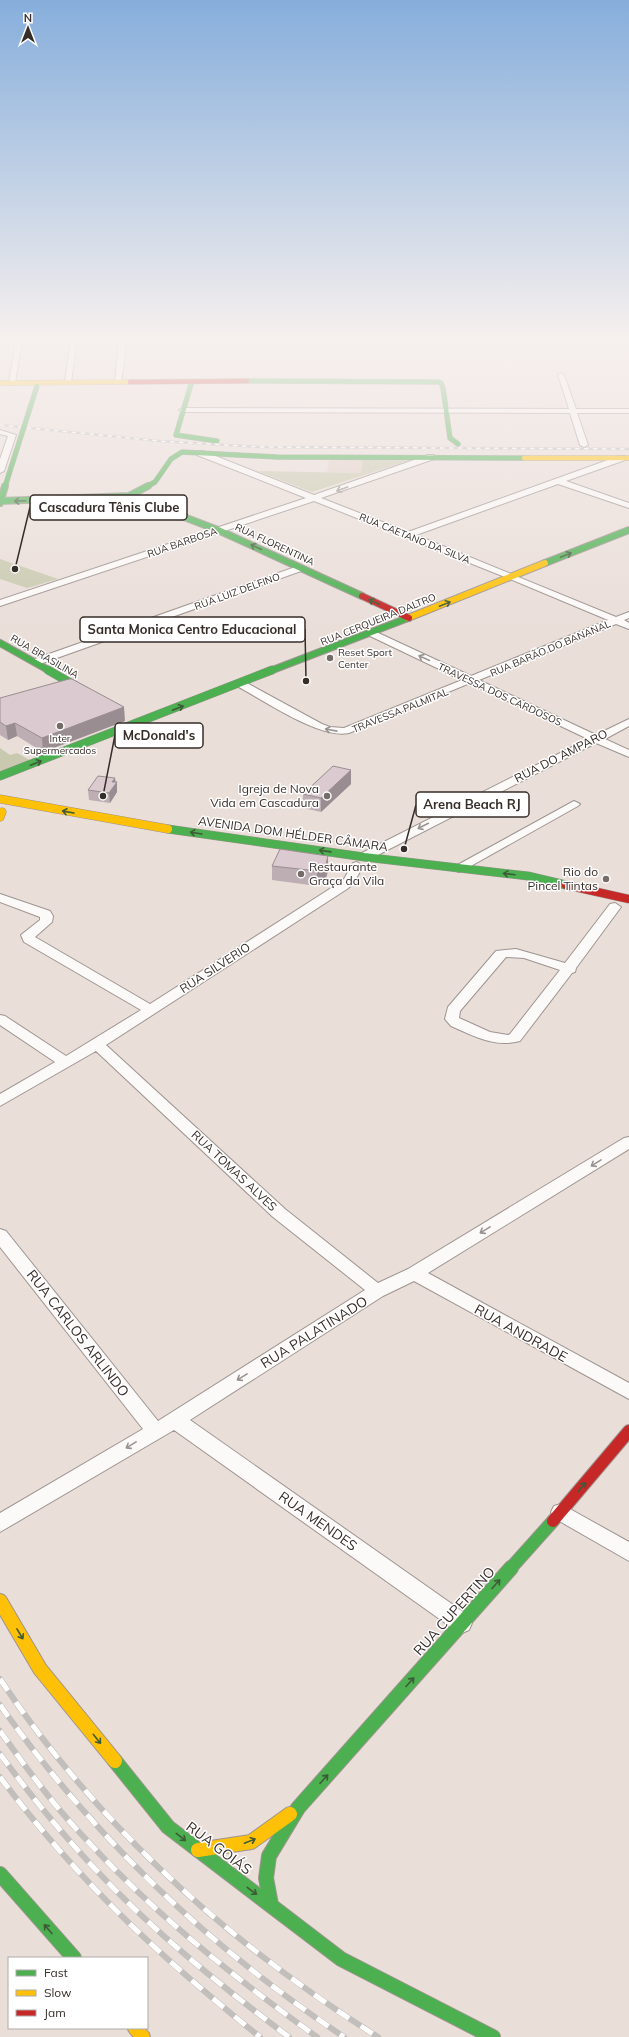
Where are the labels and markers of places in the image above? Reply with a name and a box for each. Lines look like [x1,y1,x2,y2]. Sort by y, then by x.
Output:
callout: Cascadura Tênis Clube [30,495,187,520]
callout: Santa Monica Centro Educacional [80,617,305,642]
place label: Reset Sport Center [338,646,393,671]
marker: Reset Sport Center [325,653,335,663]
marker: Inter Supermercados [55,721,65,731]
callout: McDonald's [115,723,203,748]
place label: Inter Supermercados [24,732,96,757]
place label: Igreja de Nova Vida em Cascadura [210,781,319,810]
marker: Igreja de Nova Vida em Cascadura [322,791,332,801]
callout: Arena Beach RJ [416,792,529,817]
place label: Restaurante Graça da Vila [309,859,384,888]
place label: Rio do Pincel Tintas [527,864,598,893]
marker: Restaurante Graça da Vila [296,869,306,879]
marker: Rio do Pincel Tintas [601,874,611,884]

